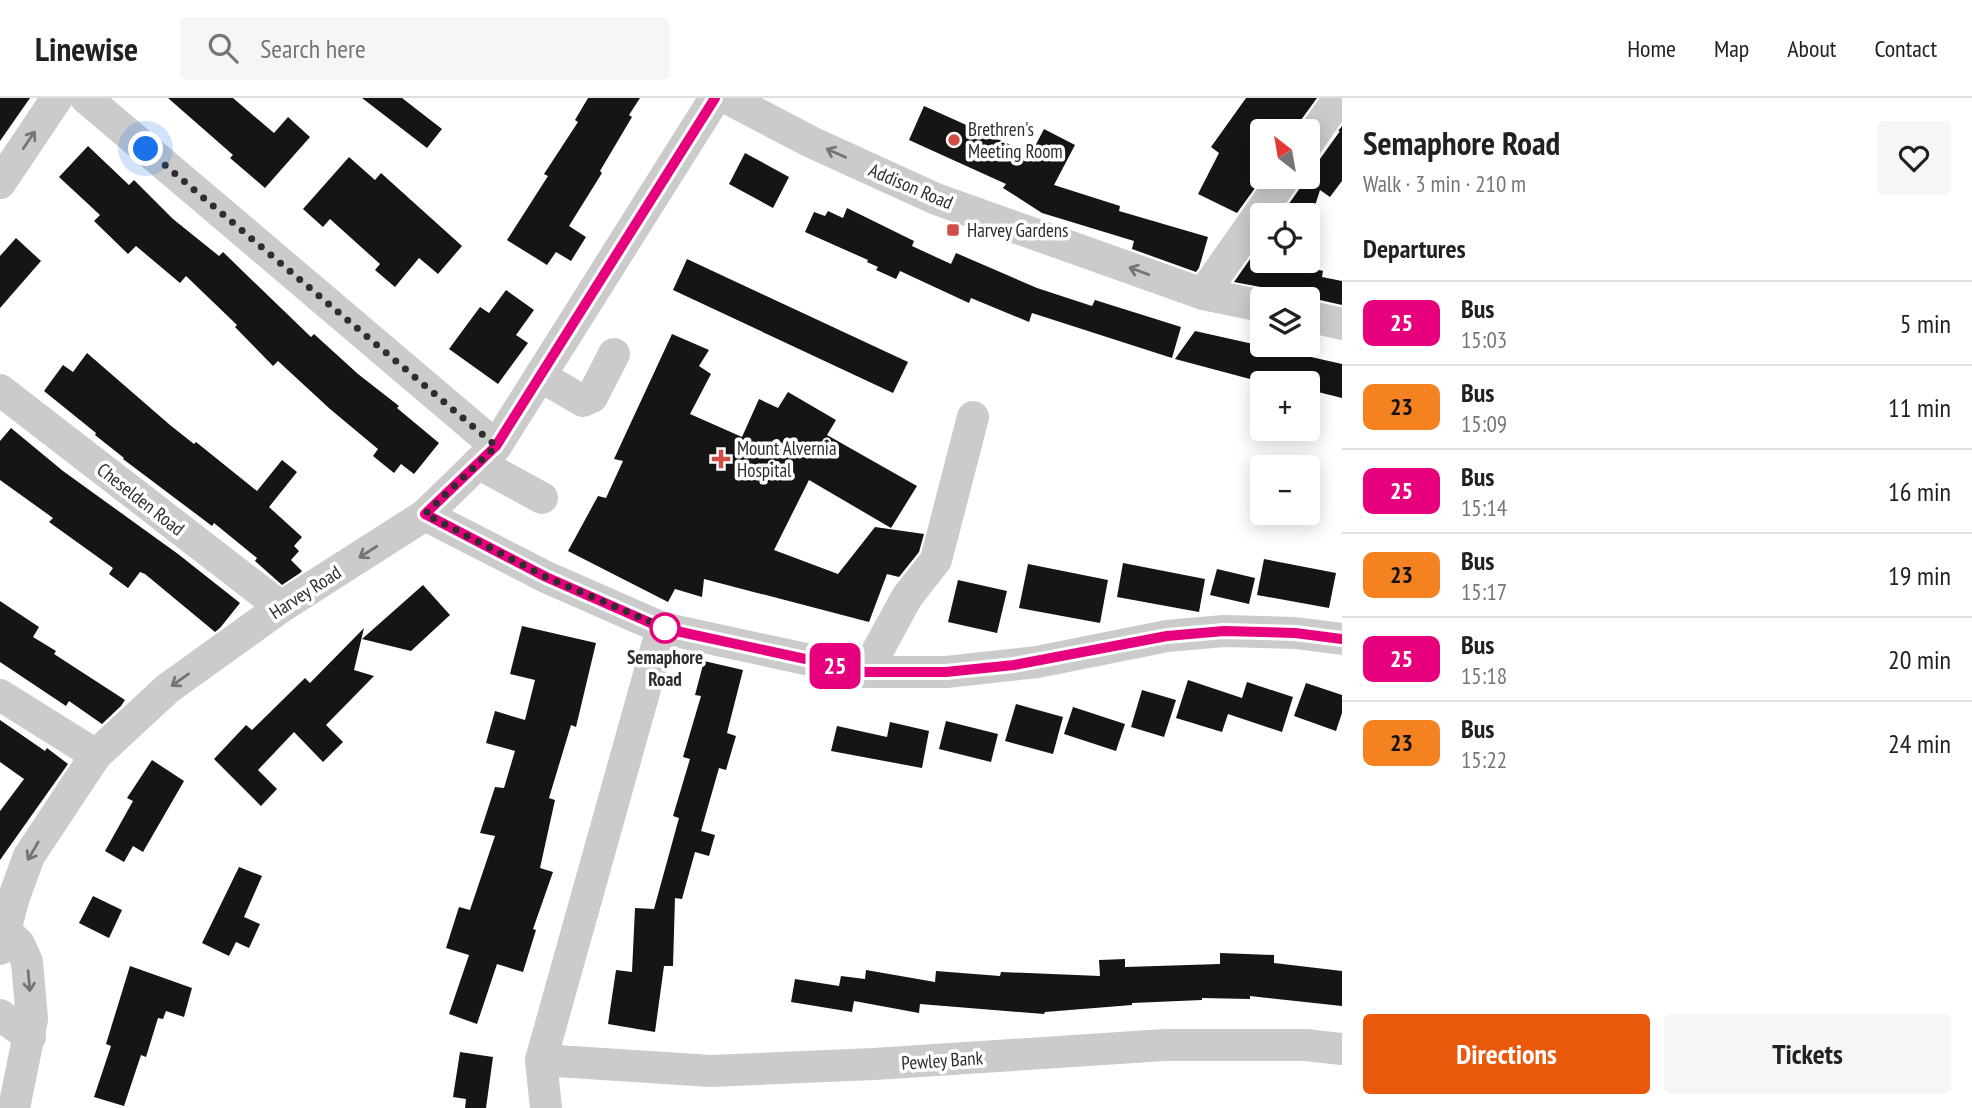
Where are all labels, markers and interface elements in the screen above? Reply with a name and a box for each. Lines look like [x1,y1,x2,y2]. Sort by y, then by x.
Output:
search box [180,17,670,80]
text: Linewise [35,27,138,70]
icon: search [204,29,242,67]
text: Search here [260,32,366,65]
text: Home [1627,33,1676,64]
text: Map [1714,33,1749,64]
text: About [1787,33,1836,64]
text: Contact [1874,33,1937,64]
place label: Brethren's Meeting Room [968,117,1063,163]
north arrow [1250,119,1320,189]
map controls [1250,119,1320,525]
text: Semaphore Road [1363,121,1560,164]
button: heart [1877,121,1951,195]
one-way arrow [22,131,36,151]
your location [128,131,163,166]
marker: Brethren's Meeting Room [946,132,962,148]
one-way arrow [826,146,847,159]
street label: Addison Road [865,158,957,214]
text: Walk · 3 min · 210 m [1363,169,1526,198]
button: locate [1250,203,1320,273]
place label: Harvey Gardens [967,218,1069,242]
marker: Harvey Gardens [945,222,961,238]
text: Departures [1363,232,1466,265]
one-way arrow [1129,264,1151,276]
button: layers [1250,287,1320,357]
text: Bus [1461,292,1494,325]
text: 25 [1390,307,1413,338]
text: 5 min [1900,307,1951,340]
text: 15:03 [1461,325,1507,354]
button: + [1250,371,1320,441]
text: Bus [1461,376,1494,409]
text: 23 [1390,391,1413,422]
text: 11 min [1888,391,1951,424]
text: 15:09 [1461,409,1507,438]
place label: Mount Alvernia Hospital [737,436,837,482]
marker: Mount Alvernia Hospital [711,449,731,469]
button: − [1250,455,1320,525]
street label: Cheselden Road [92,457,190,541]
text: Bus [1461,460,1494,493]
text: 25 [1390,475,1413,506]
text: 16 min [1888,475,1951,508]
text: 15:14 [1461,493,1507,522]
text: Bus [1461,544,1494,577]
one-way arrow [358,545,378,559]
text: 23 [1390,559,1413,590]
text: 19 min [1888,559,1951,592]
street label: Harvey Road [265,560,345,624]
text: 15:17 [1461,577,1507,606]
marker: Semaphore Road [650,613,680,643]
text: Bus [1461,628,1494,661]
line badge: 25 [804,643,866,689]
text: 25 [1390,643,1413,674]
text: 20 min [1888,643,1951,676]
place label: Semaphore Road [627,645,703,691]
text: 25 [824,650,846,681]
text: 15:18 [1461,661,1507,690]
one-way arrow [171,673,190,687]
text: Bus [1461,712,1494,745]
text: 23 [1390,727,1413,758]
text: 24 min [1888,727,1951,760]
text: 15:22 [1461,745,1507,774]
one-way arrow [26,840,39,861]
one-way arrow [23,969,36,991]
button: Directions [1363,1014,1650,1094]
button: Tickets [1664,1014,1951,1094]
street label: Pewley Bank [900,1045,984,1075]

